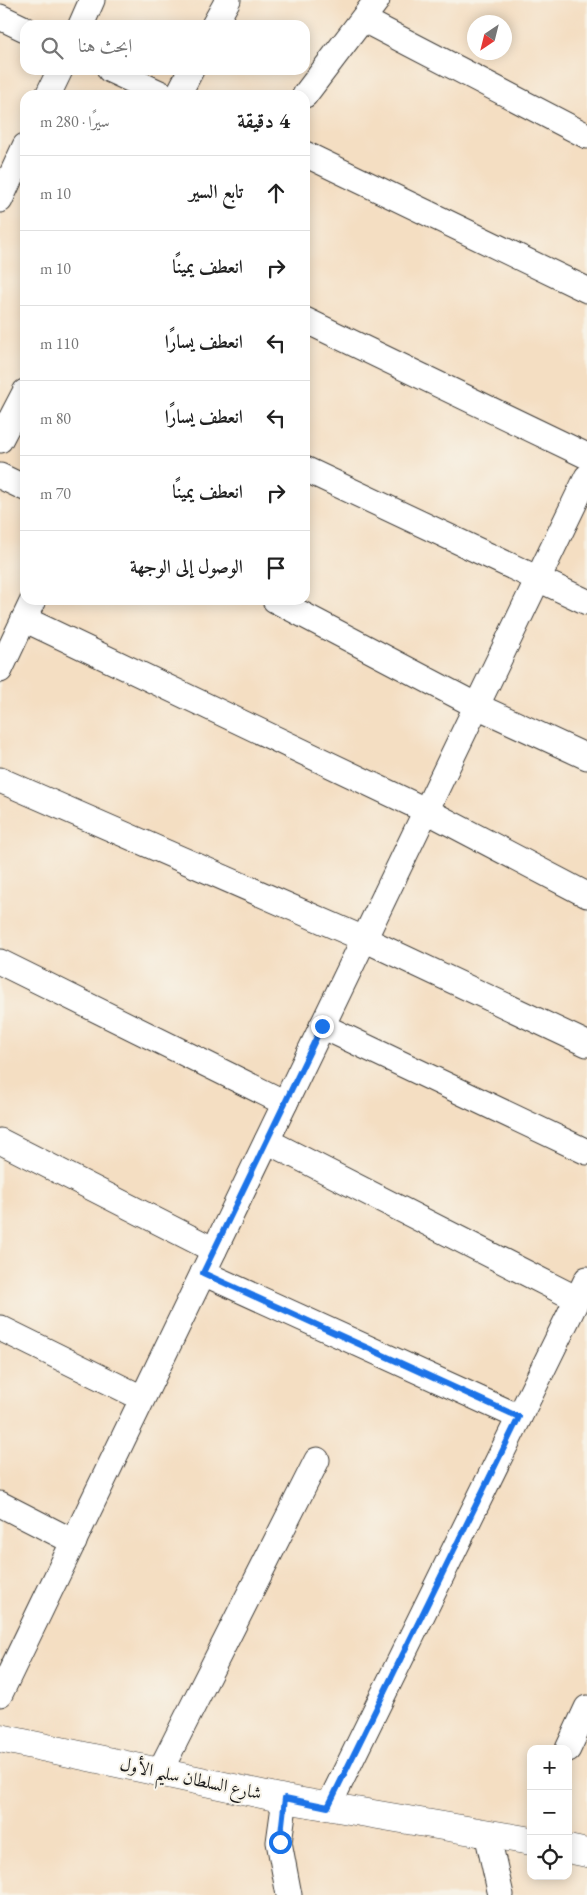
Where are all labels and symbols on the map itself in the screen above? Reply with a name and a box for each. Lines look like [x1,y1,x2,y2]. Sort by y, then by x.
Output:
north arrow [467,15,512,60]
route end [311,1015,334,1038]
street label: شارع السلطان سليم الأول [116,1751,264,1811]
route start [269,1831,292,1854]

